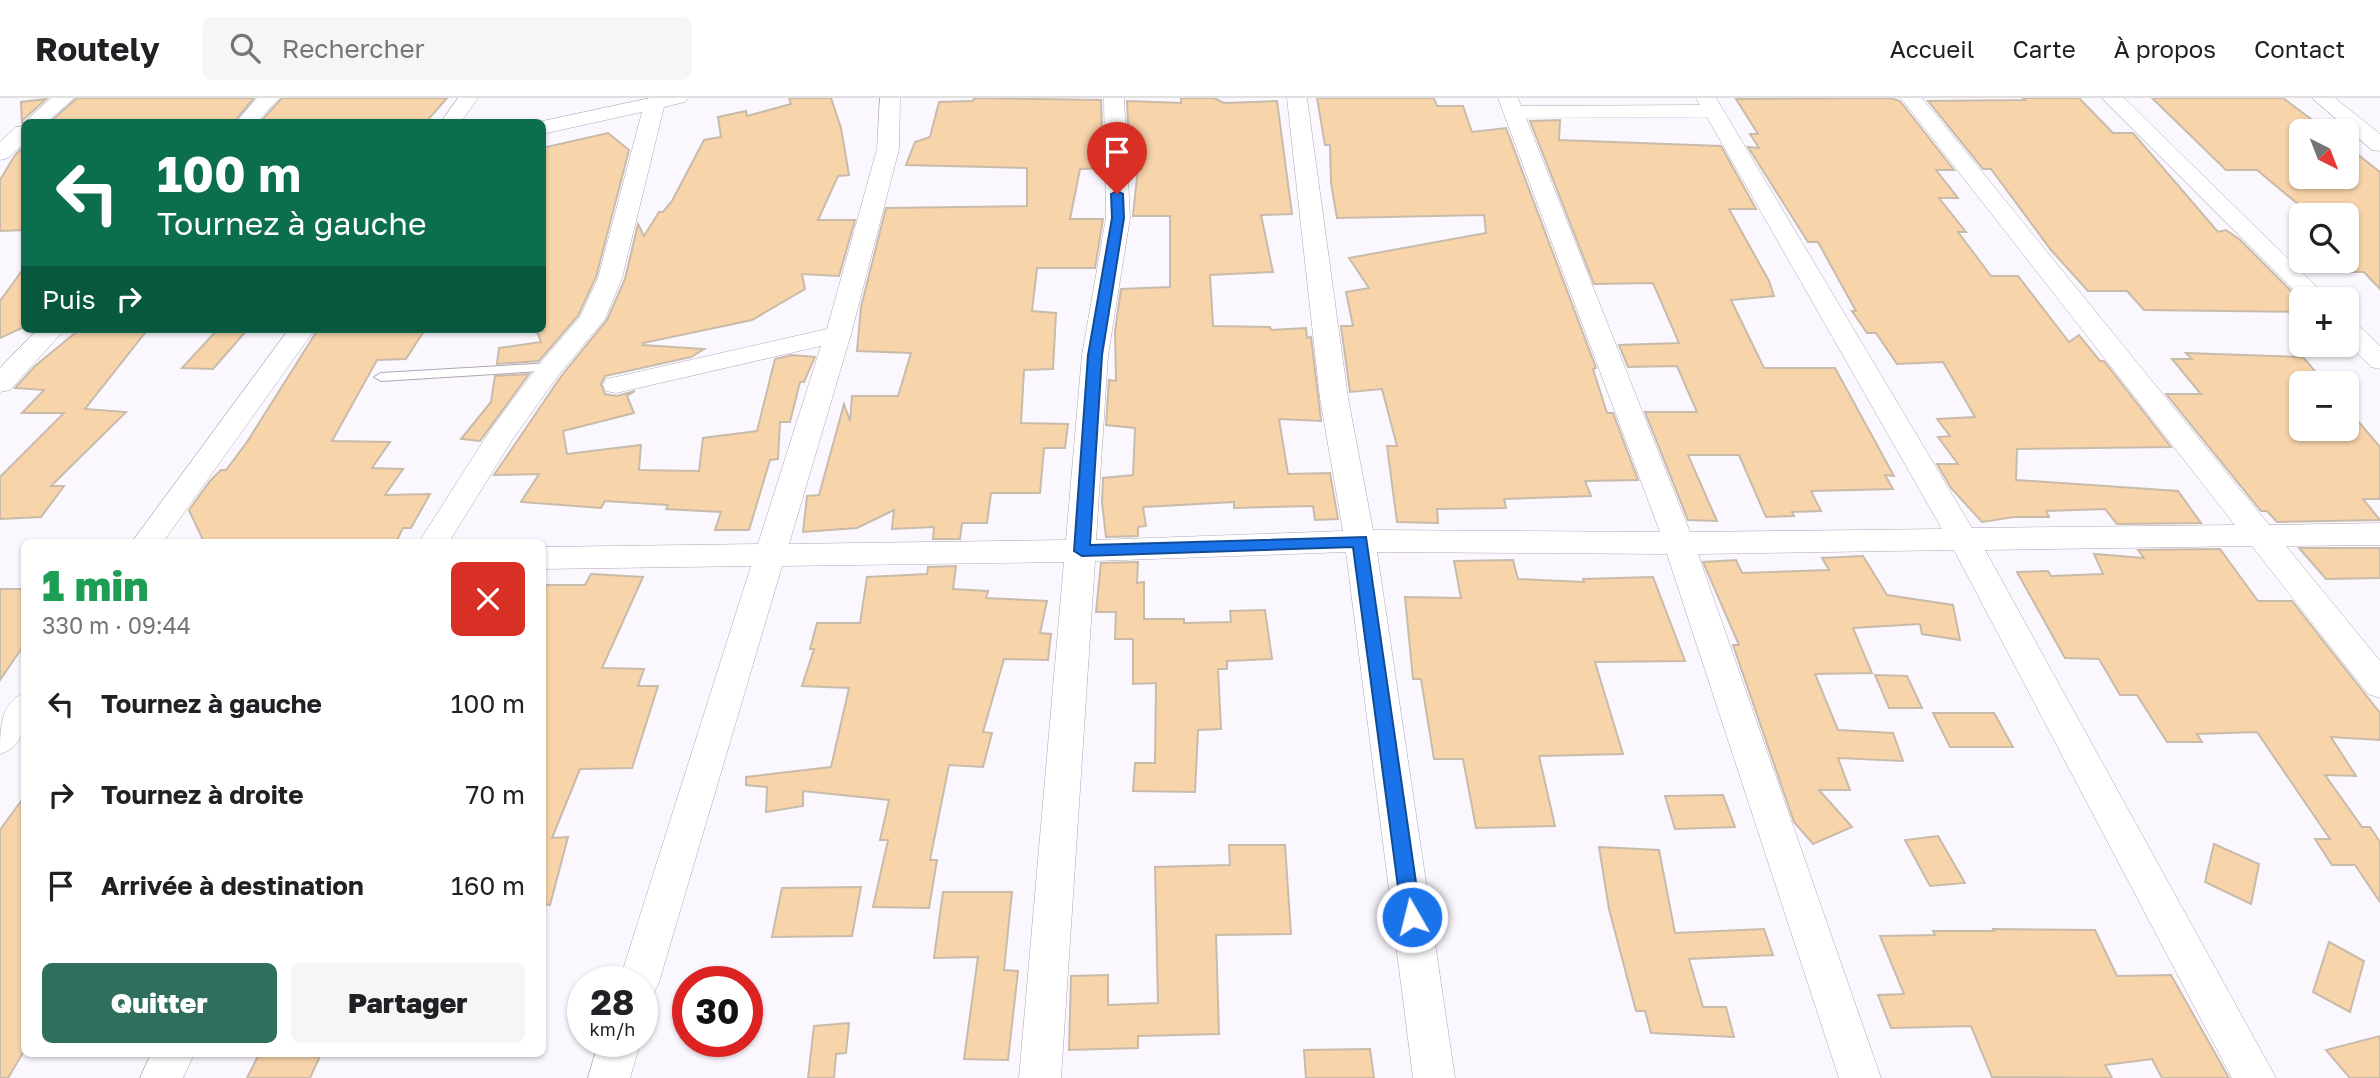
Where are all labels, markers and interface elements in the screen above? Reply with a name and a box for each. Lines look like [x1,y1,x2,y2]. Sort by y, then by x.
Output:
search box [202,17,692,80]
text: Routely [35,29,160,68]
icon: search [226,29,264,67]
text: Rechercher [282,33,425,64]
text: Accueil [1890,34,1974,63]
text: Carte [2012,34,2076,63]
text: À propos [2114,34,2216,63]
text: Contact [2254,34,2345,63]
north arrow [2289,119,2359,189]
map controls [2289,119,2359,441]
pin [1087,122,1147,194]
icon: arrive [1098,133,1136,171]
text: 100 m [157,144,301,203]
icon: left [42,147,133,238]
button: search [2289,203,2359,273]
text: Tournez à gauche [157,204,426,242]
icon: right [110,280,148,318]
text: Puis [42,284,96,315]
button: + [2289,287,2359,357]
button: − [2289,371,2359,441]
text: 1 min [42,560,149,610]
button: close [451,562,525,636]
text: 330 m · 09:44 [42,611,191,639]
icon: left [42,685,80,723]
text: Tournez à gauche [101,688,322,719]
text: 100 m [451,688,525,719]
icon: right [42,776,80,814]
text: Tournez à droite [101,779,304,810]
text: 70 m [466,779,525,810]
icon: arrive [42,867,80,905]
text: Arrivée à destination [101,870,364,901]
text: 160 m [451,870,525,901]
position arrow [1375,880,1449,954]
button: Quitter [42,963,277,1043]
button: Partager [291,963,525,1043]
speed limit sign: 30 [672,966,763,1057]
text: 28 [591,981,634,1023]
text: km/h [590,1018,635,1040]

